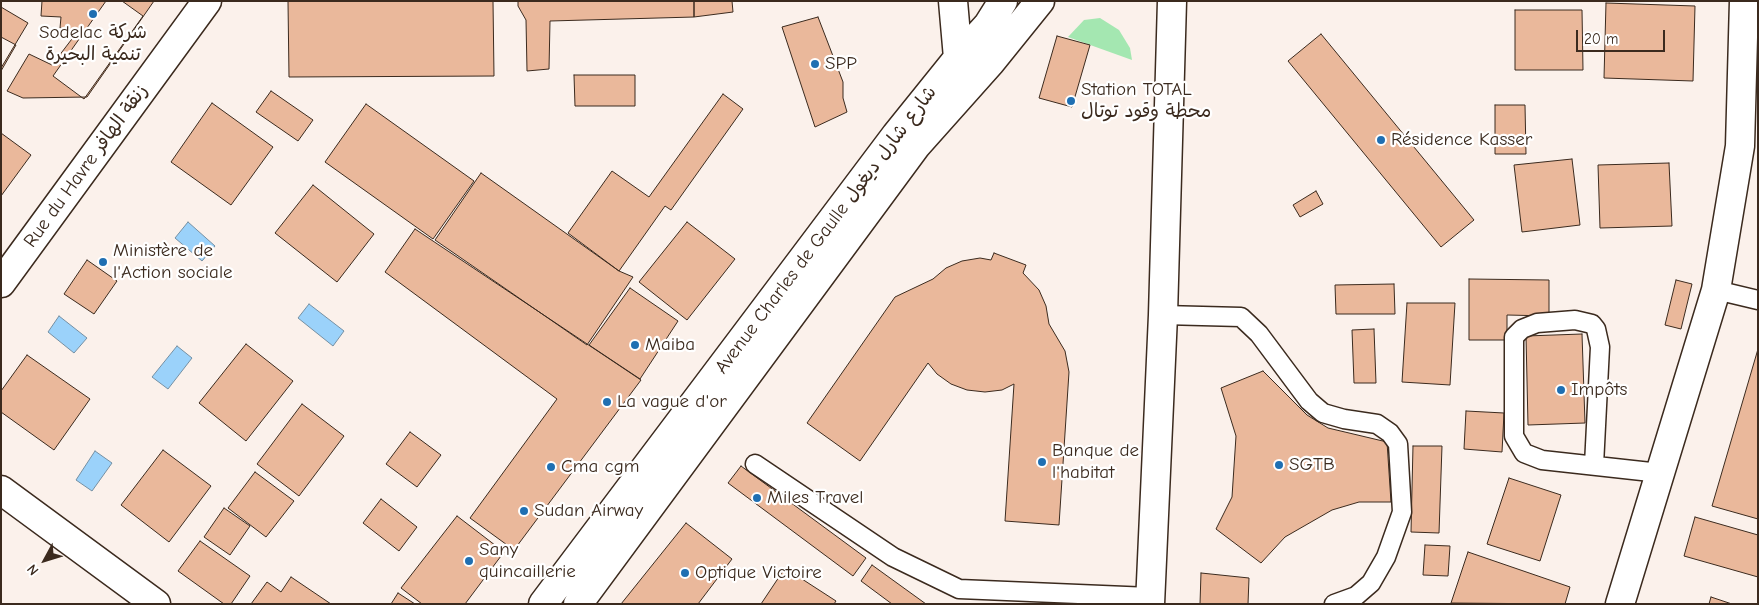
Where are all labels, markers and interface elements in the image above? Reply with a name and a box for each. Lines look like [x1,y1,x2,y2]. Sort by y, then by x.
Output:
marker: Sodelac شركة تنمية البحيرة [87,8,99,20]
scale bar [1579,20,1668,52]
place label: Sodelac شركة تنمية البحيرة [39,22,147,66]
text: 20 m [1584,30,1618,48]
place label: SPP [825,53,857,75]
marker: SPP [809,58,821,70]
place label: Station TOTAL محطة وقود توتال [1081,79,1211,123]
street label: Rue du Havre زنقة الهافر [19,80,153,252]
street label: Avenue Charles de Gaulle شارع شارل ديغول [710,82,942,378]
marker: Station TOTAL محطة وقود توتال [1065,95,1077,107]
place label: Résidence Kasser [1391,129,1532,151]
marker: Résidence Kasser [1375,134,1387,146]
place label: Ministère de l'Action sociale [113,240,233,284]
marker: Ministère de l'Action sociale [97,256,109,268]
place label: Maiba [645,334,695,356]
marker: Maiba [629,339,641,351]
place label: Impôts [1571,379,1627,401]
marker: Impôts [1555,384,1567,396]
place label: La vague d'or [617,391,727,413]
marker: La vague d'or [601,396,613,408]
place label: Banque de l'habitat [1052,440,1139,484]
place label: SGTB [1289,454,1335,476]
place label: Cma cgm [561,456,639,478]
marker: Banque de l'habitat [1036,456,1048,468]
marker: SGTB [1273,459,1285,471]
marker: Cma cgm [545,461,557,473]
place label: Miles Travel [767,487,863,509]
marker: Miles Travel [751,492,763,504]
place label: Sudan Airway [534,500,643,522]
marker: Sudan Airway [518,505,530,517]
north arrow [20,535,70,585]
place label: Sany quincaillerie [479,539,576,583]
marker: Sany quincaillerie [463,555,475,567]
text: N [23,561,42,579]
place label: Optique Victoire [695,562,822,584]
marker: Optique Victoire [679,567,691,579]

